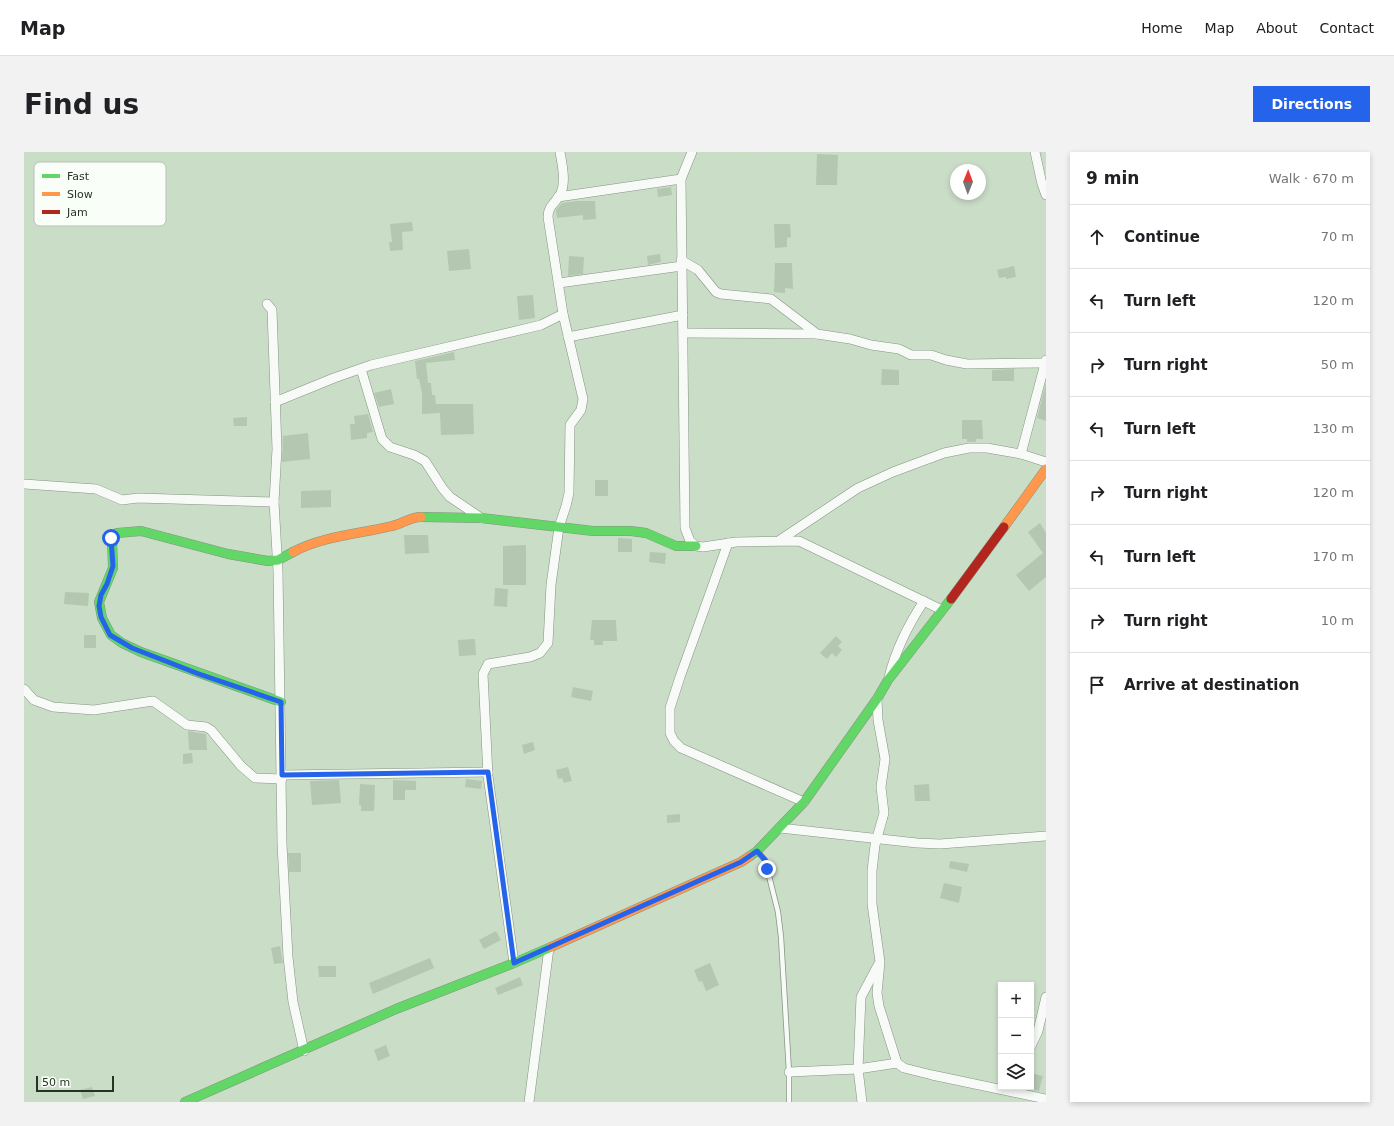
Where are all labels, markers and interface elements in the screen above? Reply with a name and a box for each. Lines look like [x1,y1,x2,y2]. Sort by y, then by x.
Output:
text: Map [20,17,65,39]
text: Home [1141,20,1183,36]
text: Map [1205,20,1234,36]
text: About [1256,20,1298,36]
text: Contact [1320,20,1374,36]
button: Directions [1253,86,1370,122]
text: Find us [24,88,139,121]
legend [34,162,166,226]
north arrow [950,164,986,200]
text: 9 min [1086,168,1139,188]
text: Fast [67,170,90,183]
text: Walk · 670 m [1269,171,1354,186]
text: Slow [67,188,93,201]
text: Jam [66,206,88,219]
icon: ahead [1086,226,1108,248]
text: Continue [1124,228,1200,246]
text: 70 m [1321,229,1354,244]
icon: left [1086,290,1108,312]
text: Turn left [1124,292,1196,310]
text: 120 m [1312,293,1354,308]
icon: right [1086,354,1108,376]
text: Turn right [1124,356,1208,374]
text: 50 m [1321,357,1354,372]
icon: left [1086,418,1108,440]
text: Turn left [1124,420,1196,438]
text: 130 m [1312,421,1354,436]
icon: right [1086,482,1108,504]
text: Turn right [1124,484,1208,502]
text: 120 m [1312,485,1354,500]
route start [102,529,120,547]
icon: left [1086,546,1108,568]
text: Turn left [1124,548,1196,566]
text: 170 m [1312,549,1354,564]
icon: right [1086,610,1108,632]
text: Turn right [1124,612,1208,630]
text: 10 m [1321,613,1354,628]
icon: arrive [1086,674,1108,696]
text: Arrive at destination [1124,676,1299,694]
route end [758,860,776,878]
map controls [998,982,1034,1090]
button: + [998,982,1034,1018]
button: − [998,1018,1034,1054]
button: layers [998,1054,1034,1090]
scale bar [36,1074,114,1093]
text: 50 m [42,1076,70,1089]

